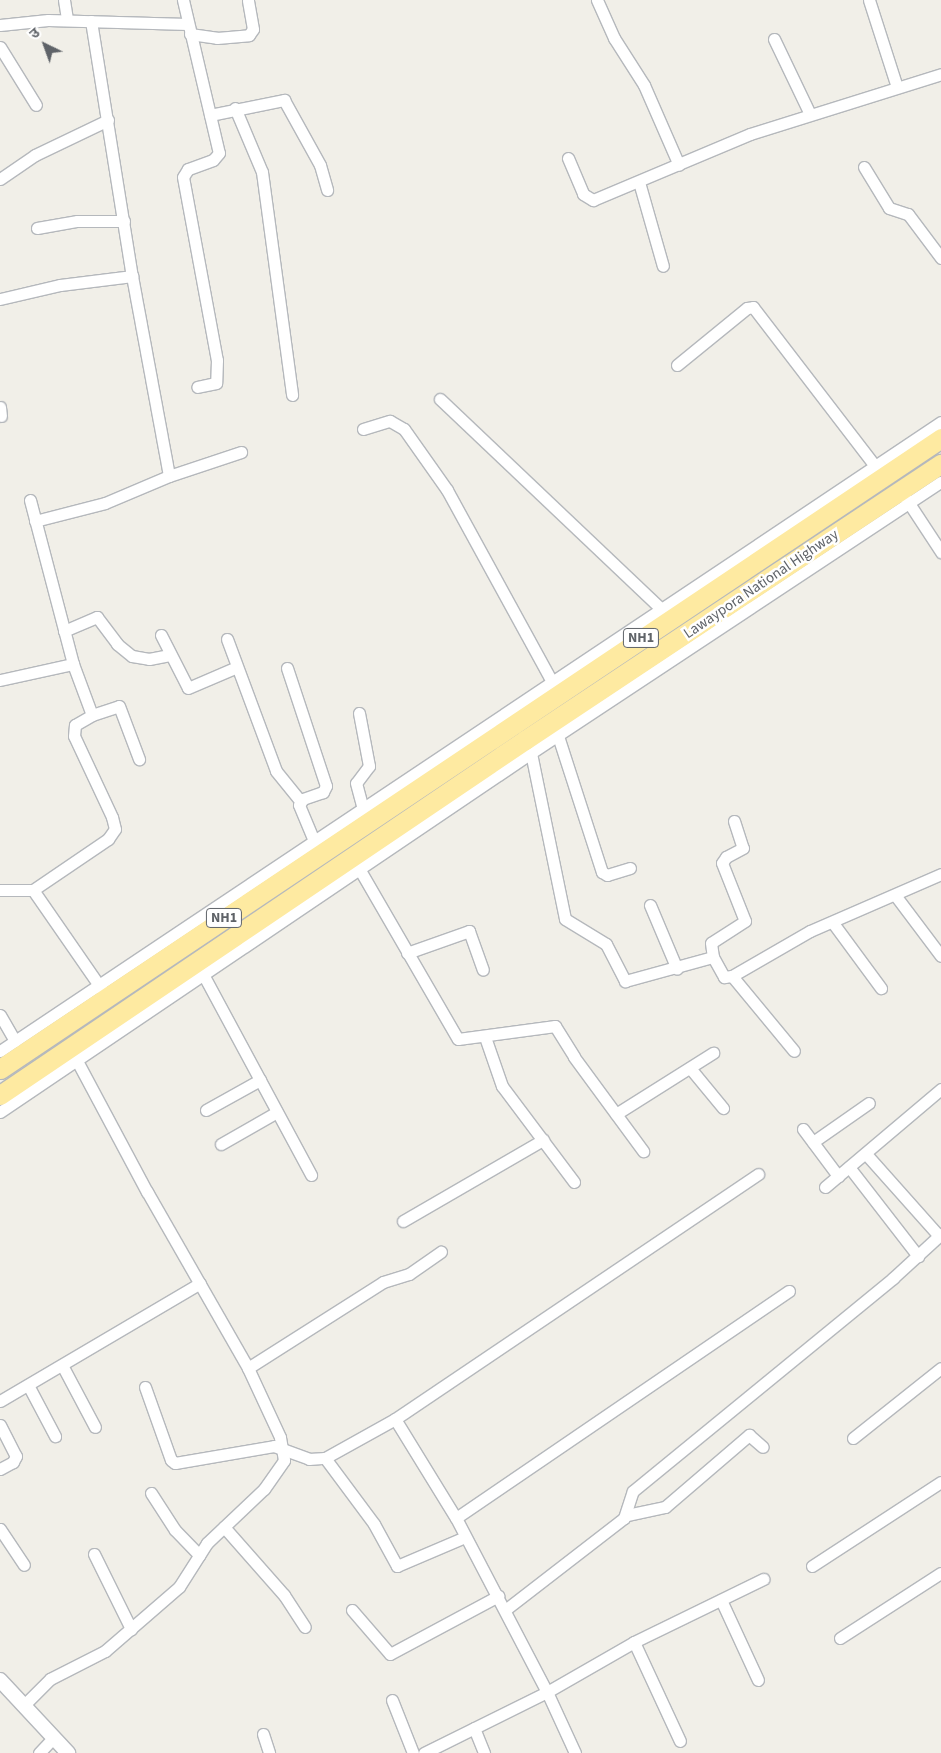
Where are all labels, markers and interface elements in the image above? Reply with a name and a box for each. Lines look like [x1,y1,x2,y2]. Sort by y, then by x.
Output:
north arrow [20,20,70,70]
text: उ [25,24,45,44]
street label: Lawaypora National Highway [680,525,842,643]
road number: NH1 [622,626,660,650]
road number: NH1 [205,906,243,930]

